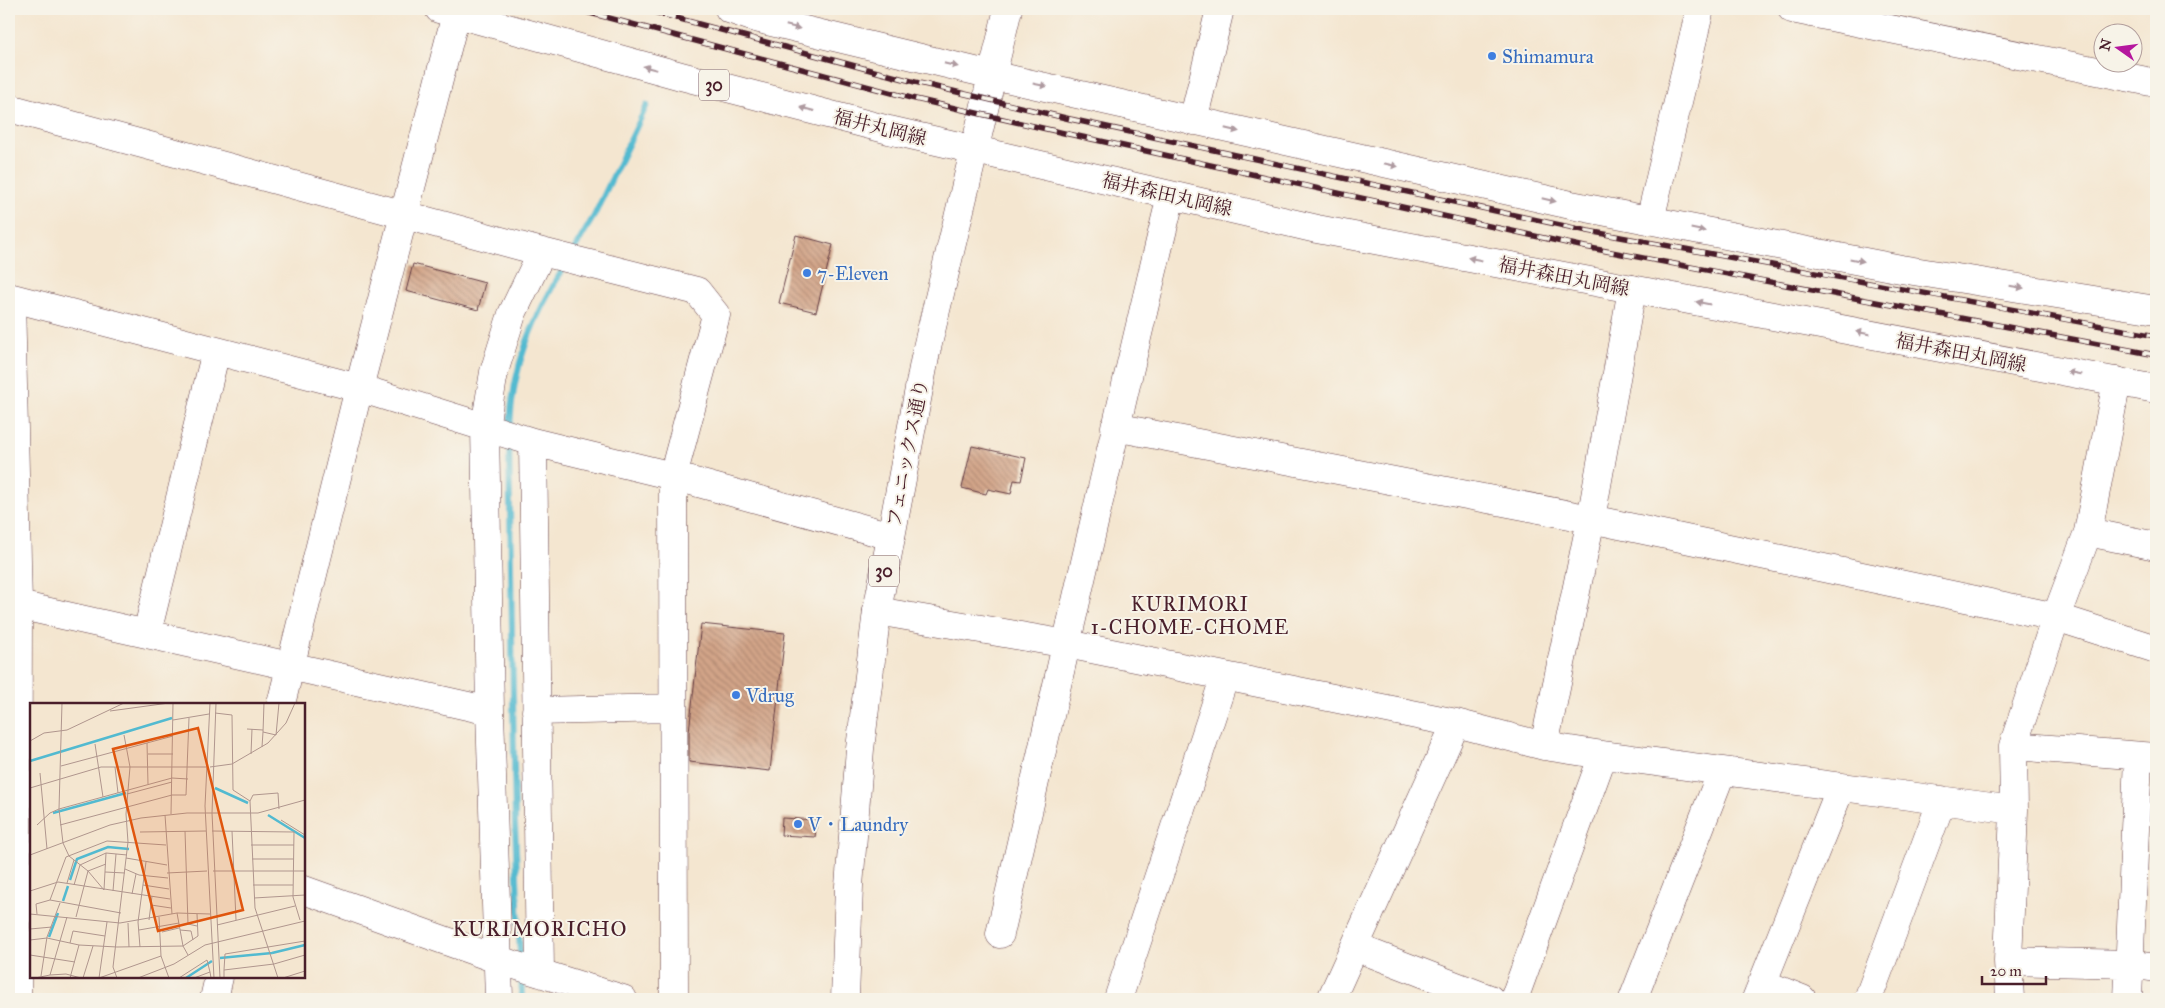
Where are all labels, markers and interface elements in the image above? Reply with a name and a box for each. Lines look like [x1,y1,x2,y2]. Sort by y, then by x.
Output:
north arrow [2092,22,2142,72]
one-way arrow [785,23,800,31]
text: N [2096,37,2116,53]
place label: Shimamura [1502,45,1595,68]
marker: Shimamura [1486,50,1498,62]
one-way arrow [943,61,958,69]
one-way arrow [643,63,658,71]
road number: 30 [699,70,729,100]
one-way arrow [1032,82,1048,90]
one-way arrow [800,105,815,113]
street label: 福井丸岡線 [831,105,929,150]
one-way arrow [1225,126,1241,134]
one-way arrow [1383,161,1398,169]
street label: 福井森田丸岡線 [1099,168,1234,221]
one-way arrow [1542,196,1557,204]
one-way arrow [1690,226,1706,234]
street label: 福井森田丸岡線 [1496,253,1631,300]
one-way arrow [1467,255,1482,263]
one-way arrow [1850,257,1866,265]
place label: 7-Eleven [817,262,889,285]
marker: 7-Eleven [801,267,813,279]
one-way arrow [2010,284,2026,292]
one-way arrow [1696,299,1711,307]
one-way arrow [1854,329,1870,337]
street label: 福井森田丸岡線 [1893,329,2028,376]
one-way arrow [2066,369,2082,377]
street label: フェニックス通り [882,377,933,529]
road number: 30 [869,556,899,586]
district label: KURIMORI 1-CHOME-CHOME [1091,592,1289,639]
place label: Vdrug [745,684,794,708]
marker: Vdrug [730,689,742,701]
inset map [30,703,305,978]
place label: V・Laundry [807,813,909,836]
marker: V・Laundry [792,818,804,830]
district label: KURIMORICHO [453,916,627,942]
scale bar [1982,953,2046,985]
text: 20 m [1990,962,2022,980]

